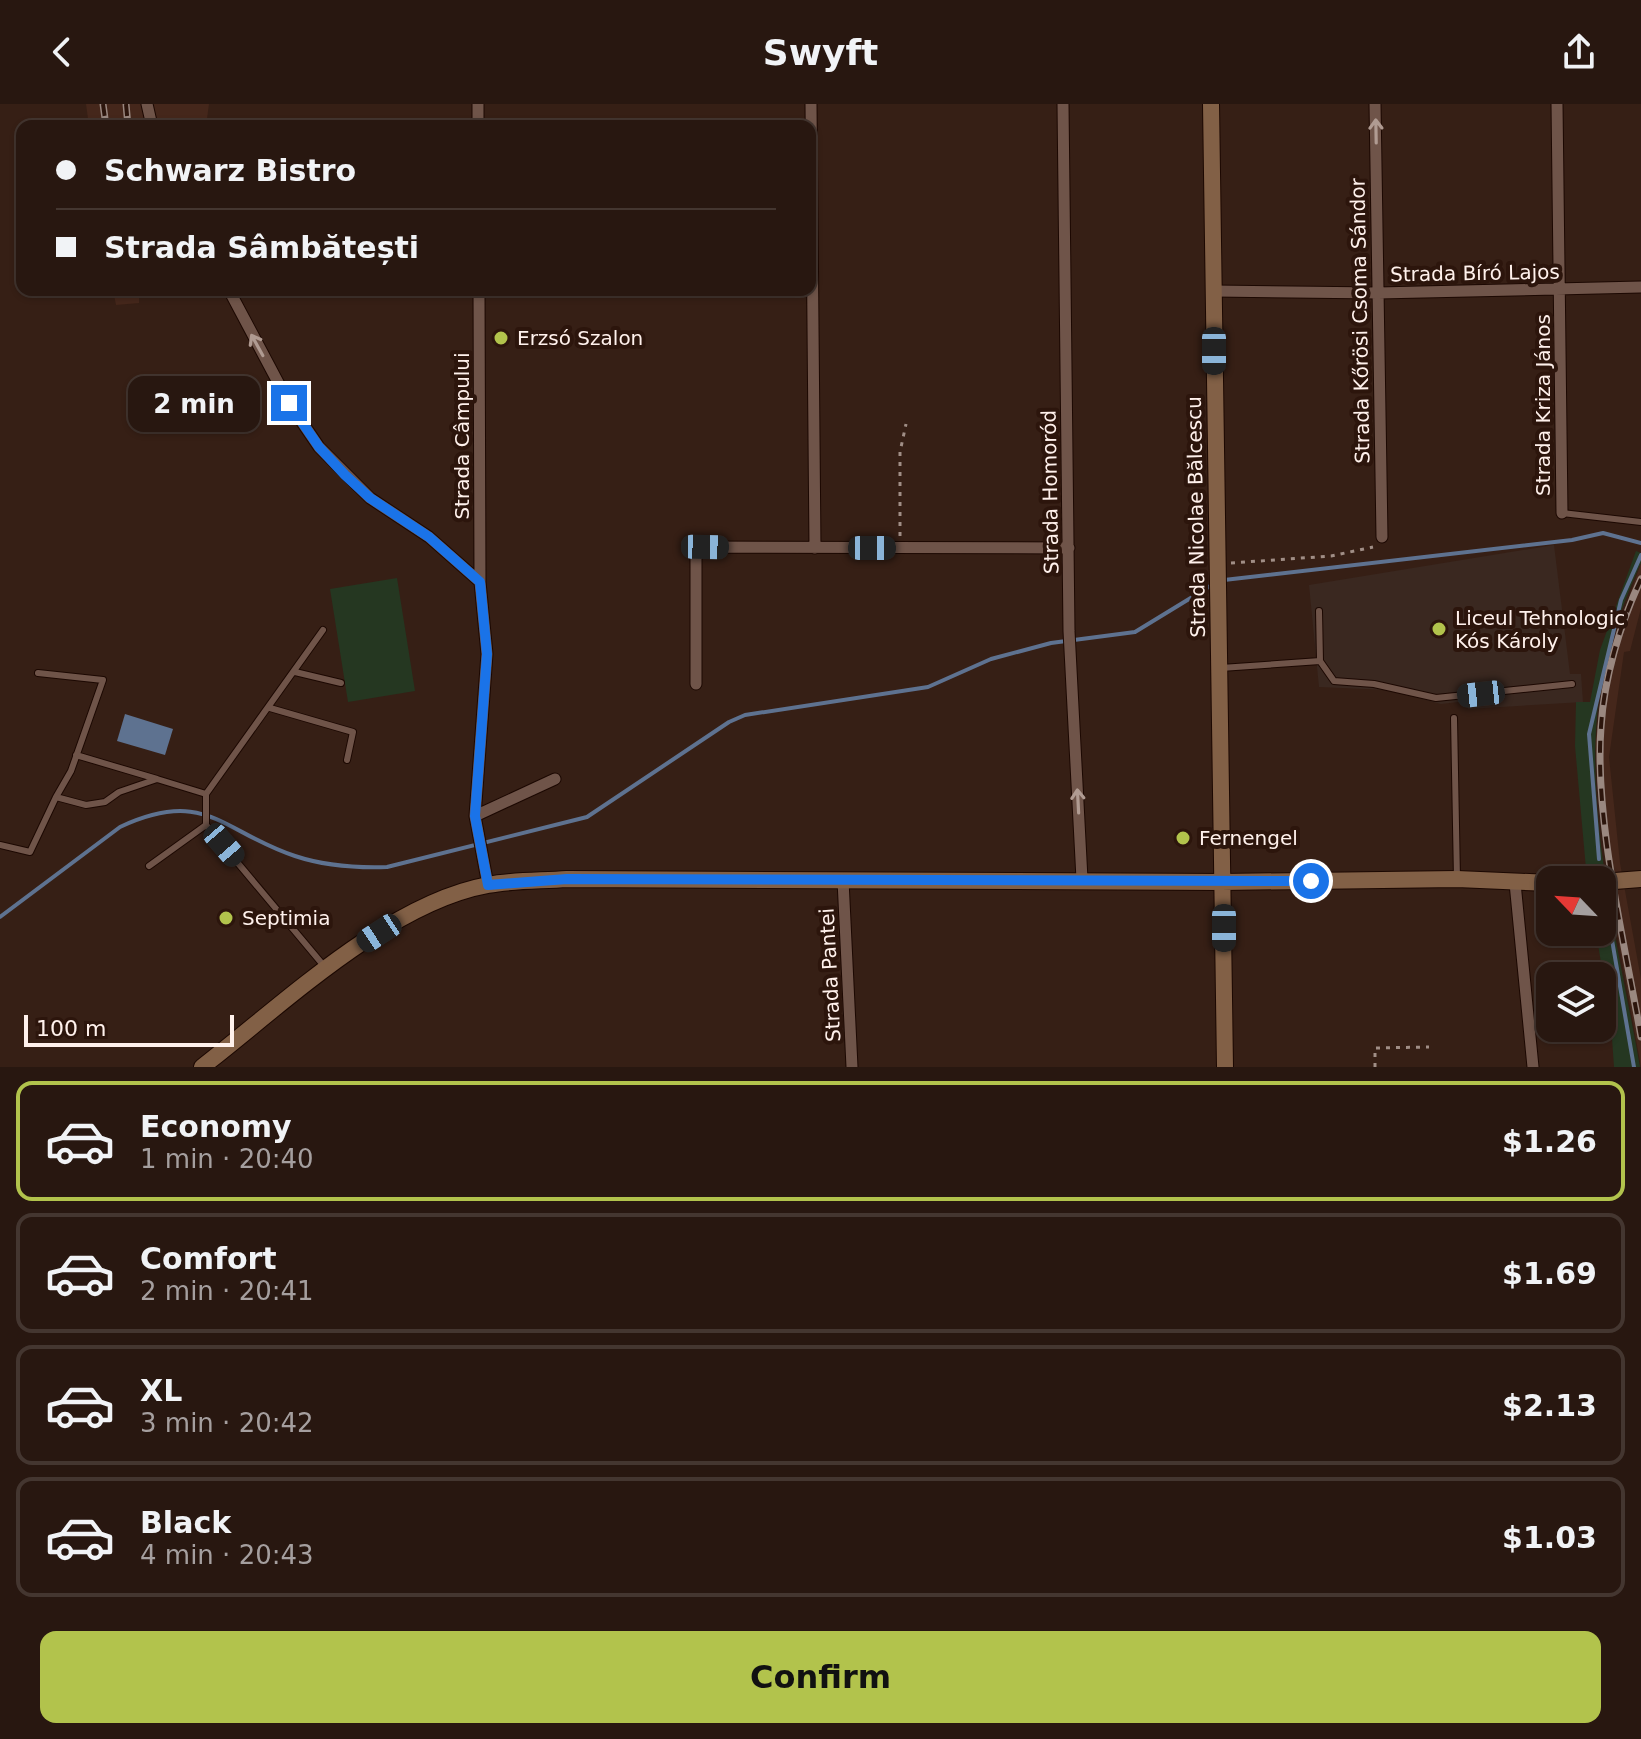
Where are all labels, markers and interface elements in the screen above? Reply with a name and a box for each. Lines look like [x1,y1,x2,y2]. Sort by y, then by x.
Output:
icon: back [40,30,84,74]
icon: share [1557,30,1601,74]
text: Swyft [763,32,878,73]
one-way arrow [1368,118,1383,145]
text: Schwarz Bistro [104,153,356,188]
street label: Strada Kőrösi Csoma Sándor [1345,177,1374,464]
text: Strada Sâmbătești [104,230,419,265]
street label: Strada Bíró Lajos [1390,260,1560,286]
street label: Strada Kriza János [1531,314,1555,496]
place label: Erzsó Szalon [517,326,643,350]
car [1202,327,1226,375]
marker: Erzsó Szalon [492,329,510,347]
one-way arrow [249,334,264,358]
street label: Strada Câmpului [450,352,474,520]
callout: 2 min [129,375,261,431]
route end [271,385,307,421]
text: 2 min [153,389,235,419]
street label: Strada Nicolae Bălcescu [1182,396,1210,638]
street label: Strada Homoród [1037,410,1063,574]
car [681,535,729,559]
car [848,536,896,560]
place label: Liceul Tehnologic Kós Károly [1455,606,1625,653]
marker: Liceul Tehnologic Kós Károly [1430,620,1448,638]
car [1456,680,1506,708]
one-way arrow [1070,788,1085,815]
car [199,819,249,871]
place label: Fernengel [1199,826,1298,850]
marker: Fernengel [1174,829,1192,847]
route start [1293,863,1329,899]
north arrow [1536,866,1616,946]
map controls [1536,866,1616,1042]
car [1212,904,1236,952]
place label: Septimia [242,906,330,930]
street label: Strada Pantei [815,907,845,1043]
marker: Septimia [217,909,235,927]
car [352,910,406,956]
button: layers [1536,962,1616,1042]
scale bar [24,1011,234,1047]
text: 100 m [36,1016,106,1041]
icon: car [44,1105,116,1177]
text: Economy [140,1109,292,1144]
text: $1.26 [1502,1124,1597,1159]
text: 1 min · 20:40 [140,1144,314,1174]
icon: car [44,1237,116,1309]
text: Comfort [140,1241,277,1276]
text: $1.69 [1502,1256,1597,1291]
text: 2 min · 20:41 [140,1276,314,1306]
icon: car [44,1369,116,1441]
text: XL [140,1373,182,1408]
text: $2.13 [1502,1388,1597,1423]
text: 3 min · 20:42 [140,1408,314,1438]
icon: car [44,1501,116,1573]
text: Black [140,1505,231,1540]
text: $1.03 [1502,1520,1597,1555]
text: 4 min · 20:43 [140,1540,314,1570]
button: Confirm [40,1631,1601,1723]

